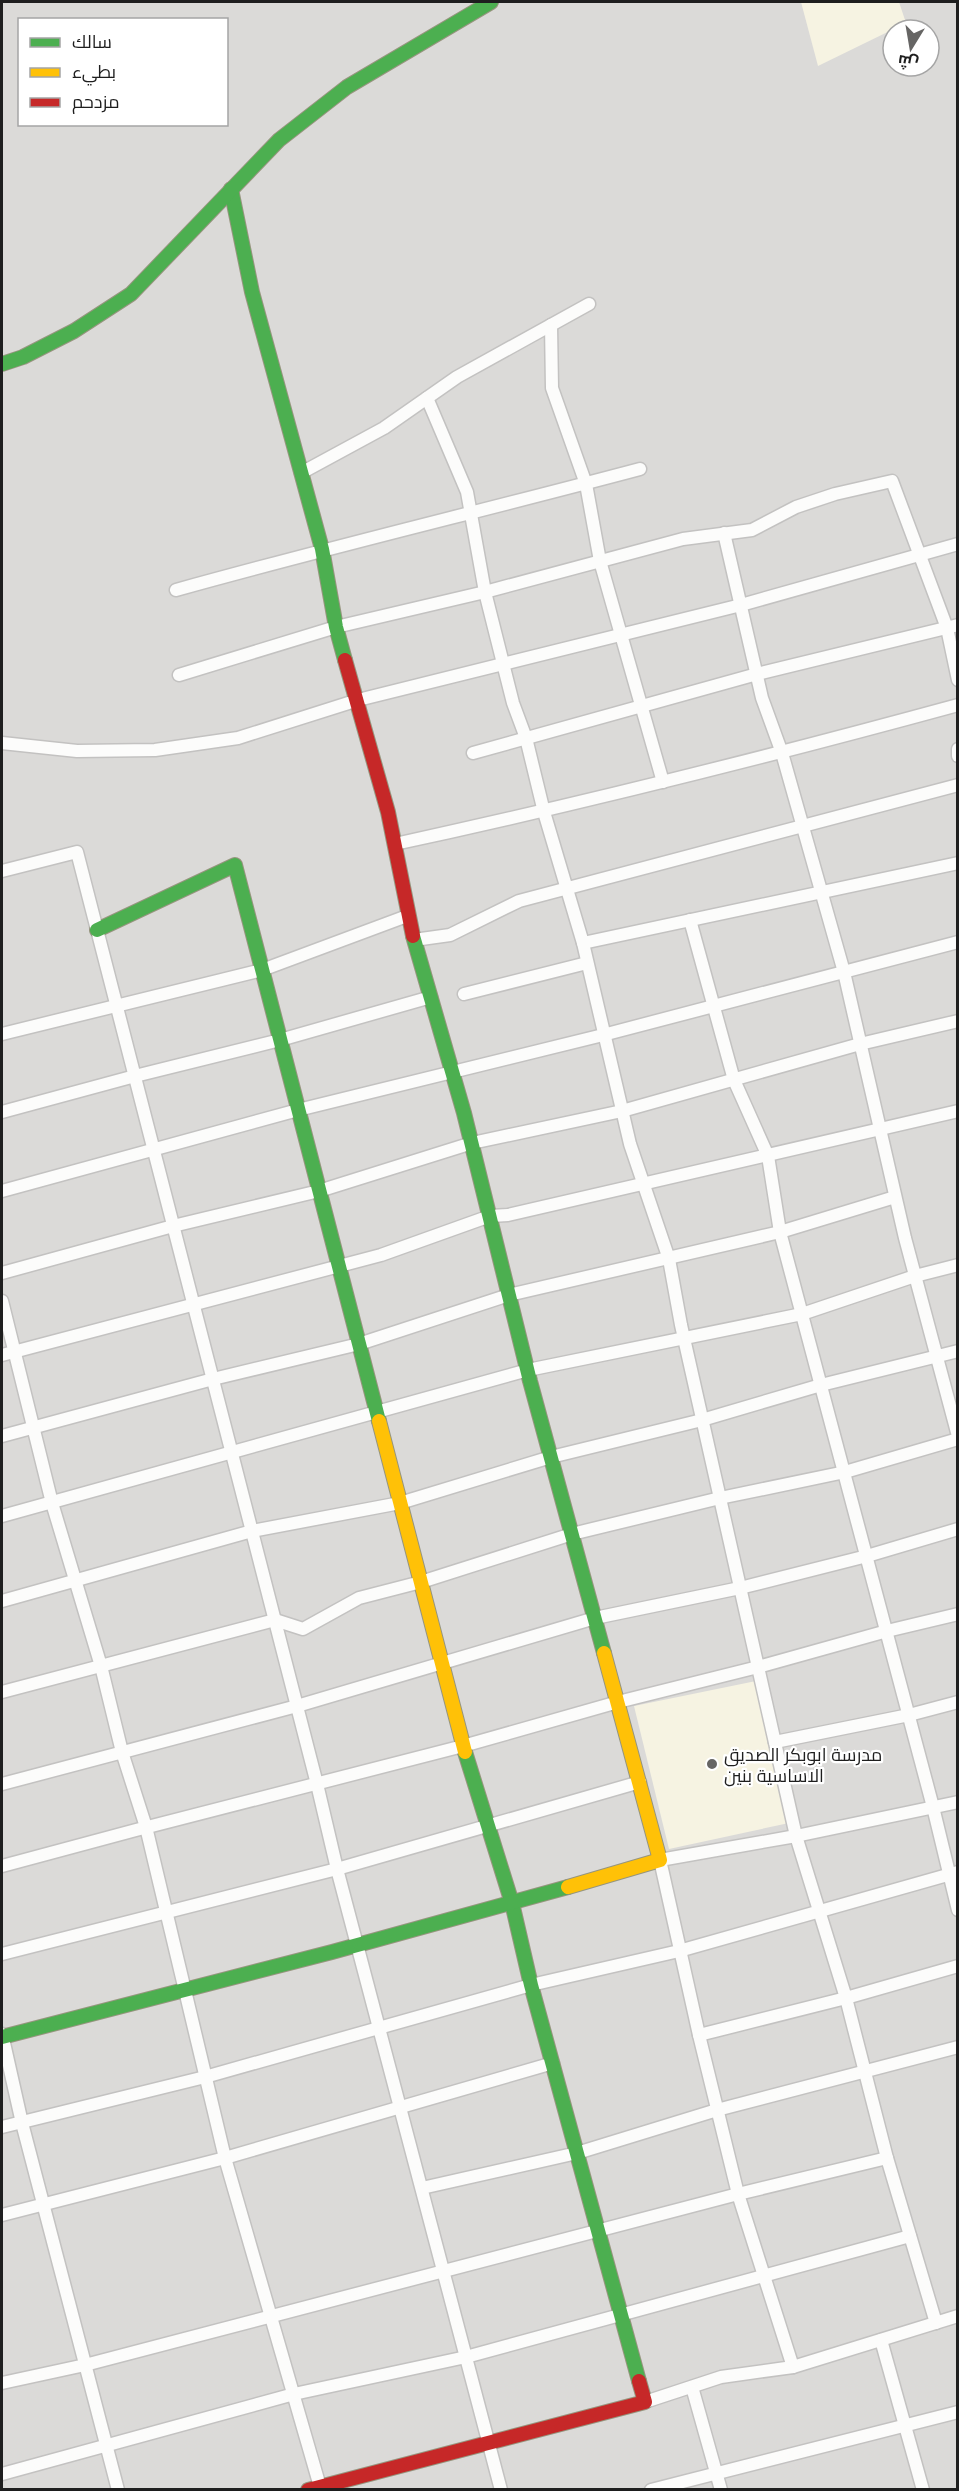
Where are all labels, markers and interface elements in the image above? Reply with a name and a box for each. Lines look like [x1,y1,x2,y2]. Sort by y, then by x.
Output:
legend [18,18,228,126]
north arrow [881,18,941,78]
text: سالك [72,30,112,53]
text: ش [896,51,920,74]
text: بطيء [72,60,116,86]
text: مزدحم [72,90,120,114]
place label: مدرسة ابوبكر الصديق الاساسية بنين [724,1743,882,1787]
marker: مدرسة ابوبكر الصديق الاساسية بنين [705,1757,719,1771]

